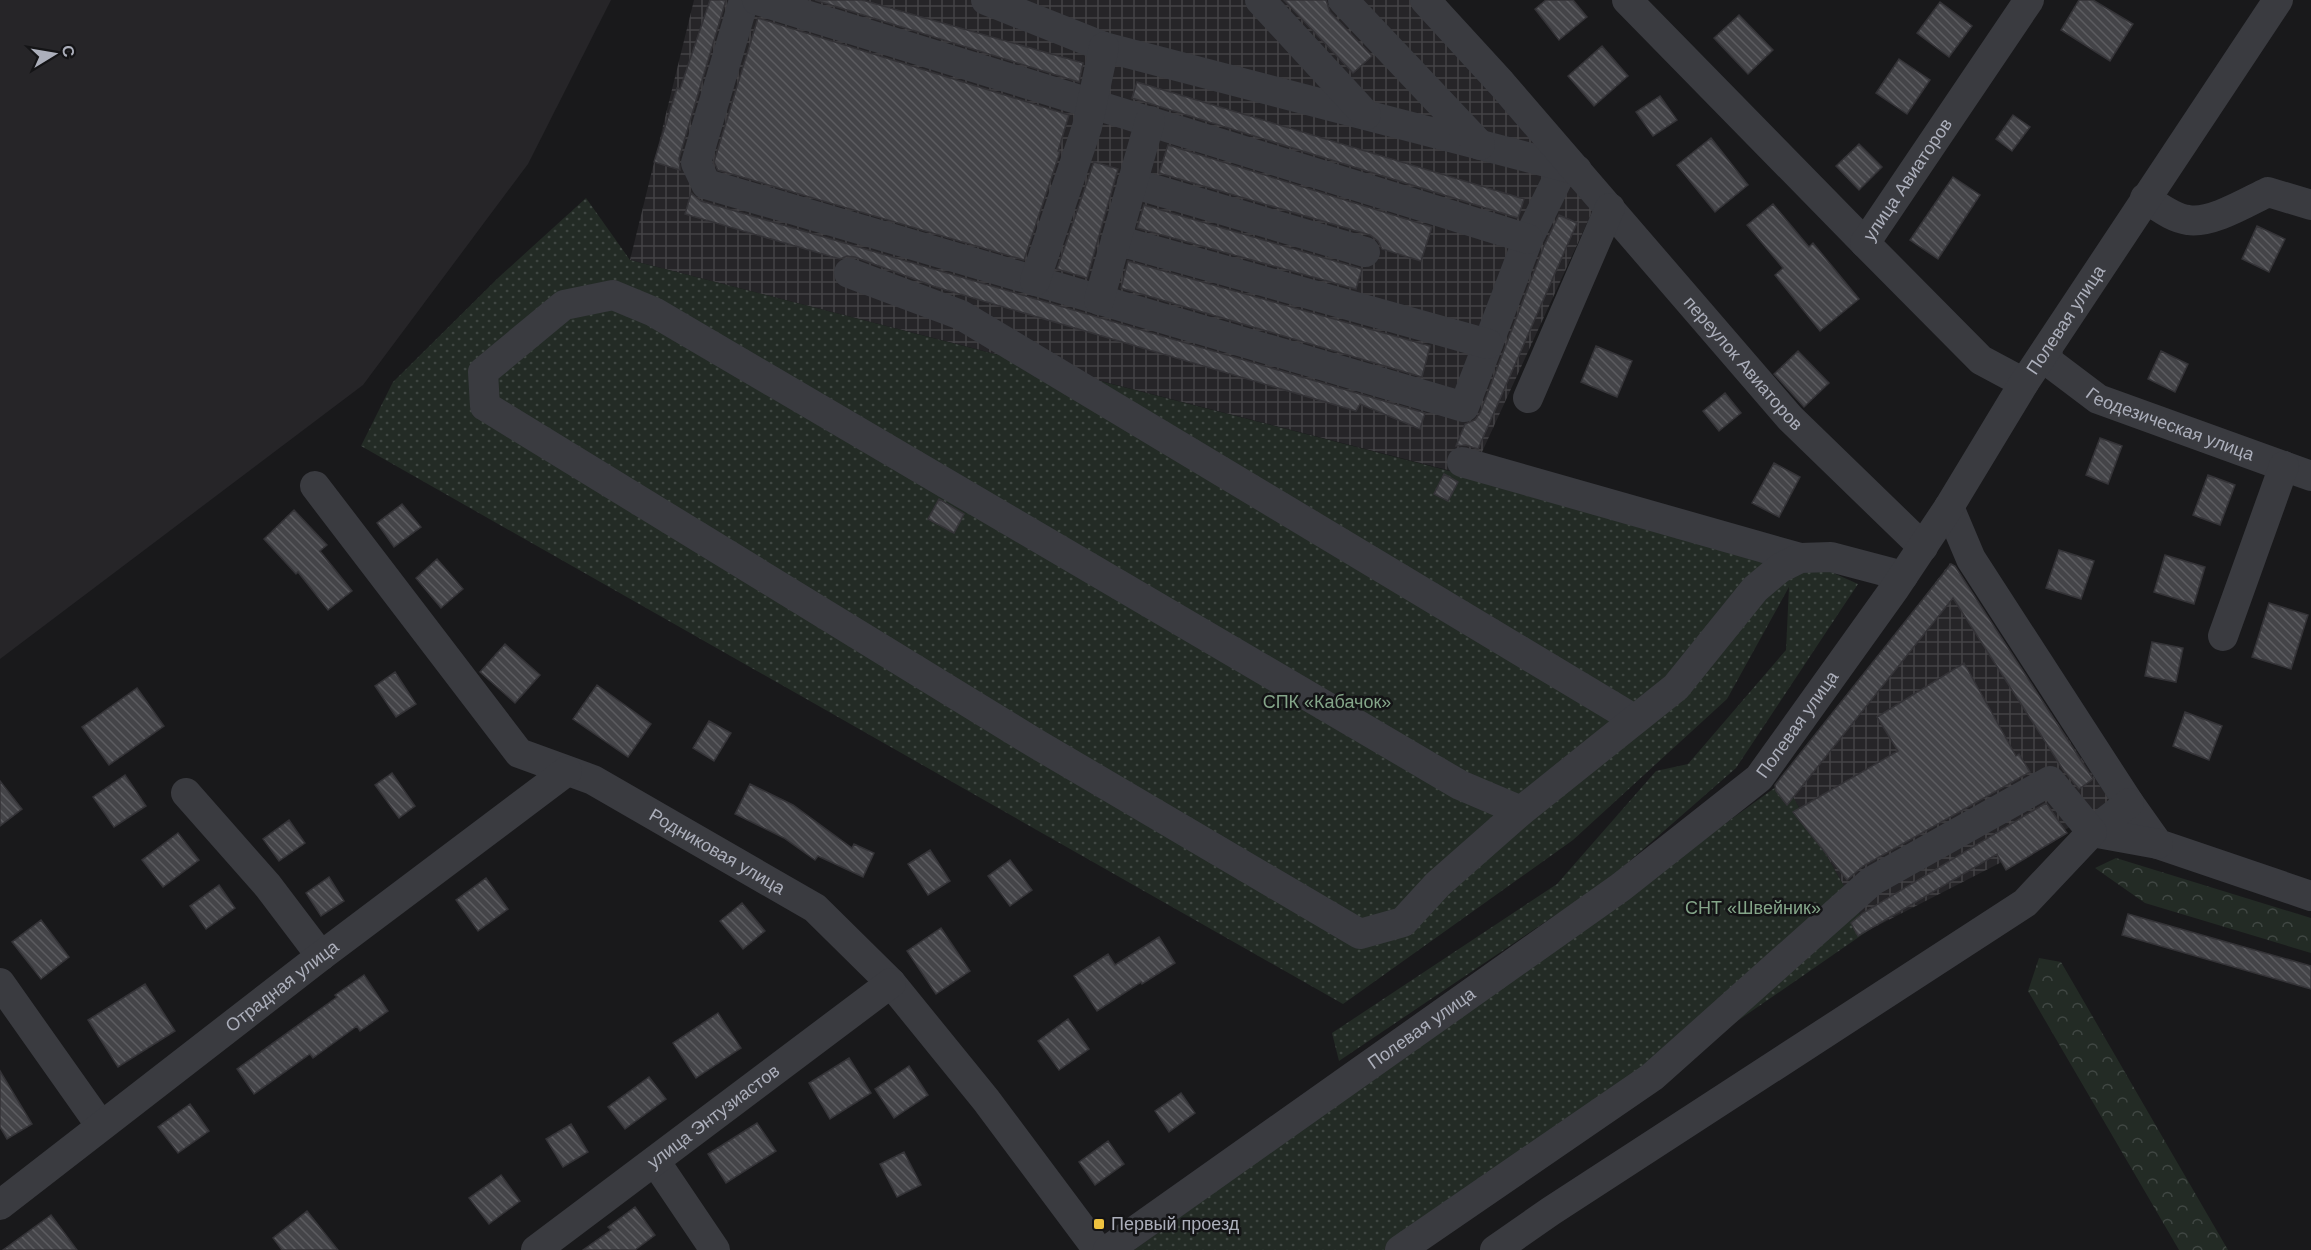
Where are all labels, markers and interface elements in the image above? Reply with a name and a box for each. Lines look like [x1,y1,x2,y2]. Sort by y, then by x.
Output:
north arrow [24,24,84,84]
text: С [59,44,78,59]
street label: улица Авиаторов [1859,115,1956,245]
street label: Полевая улица [2023,261,2110,378]
street label: переулок Авиаторов [1680,292,1807,435]
street label: Геодезическая улица [2082,384,2258,465]
street label: Полевая улица [1752,666,1843,782]
park label: СПК «Кабачок» [1263,692,1391,712]
street label: Родниковая улица [646,805,789,899]
park label: СНТ «Швейник» [1685,898,1821,918]
street label: Отрадная улица [222,936,343,1036]
street label: Полевая улица [1364,983,1480,1073]
street label: улица Энтузиастов [644,1061,783,1173]
place label: Первый проезд [1111,1214,1240,1234]
marker: Первый проезд [1092,1217,1106,1231]

